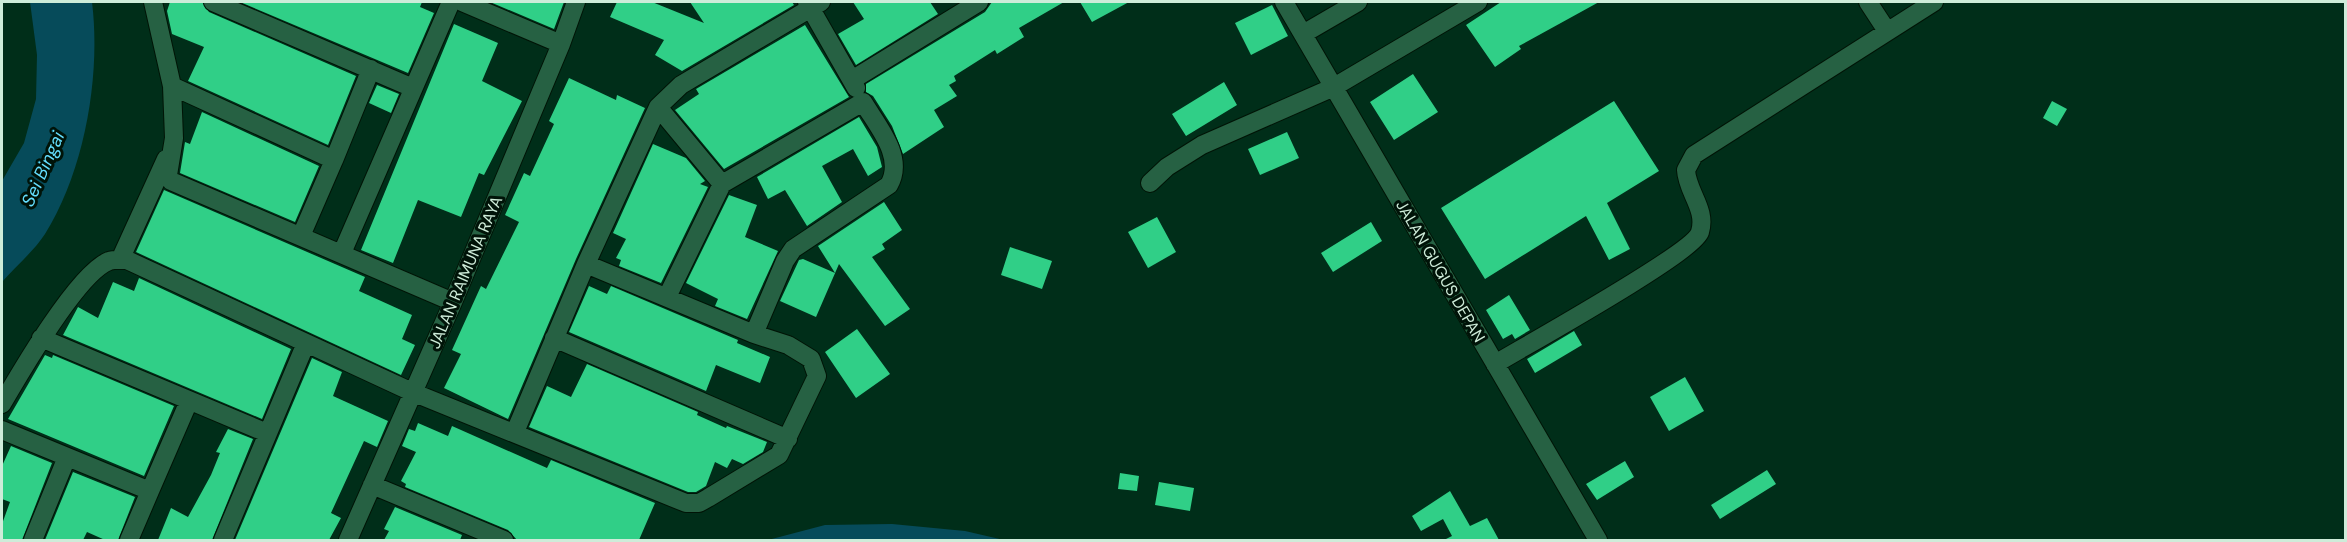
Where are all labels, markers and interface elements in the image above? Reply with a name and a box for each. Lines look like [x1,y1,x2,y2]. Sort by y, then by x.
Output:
water label: Sei Bingai [16,127,70,210]
street label: JALAN RAIMUNA RAYA [424,192,507,352]
street label: JALAN GUGUS DEPAN [1391,196,1490,346]

